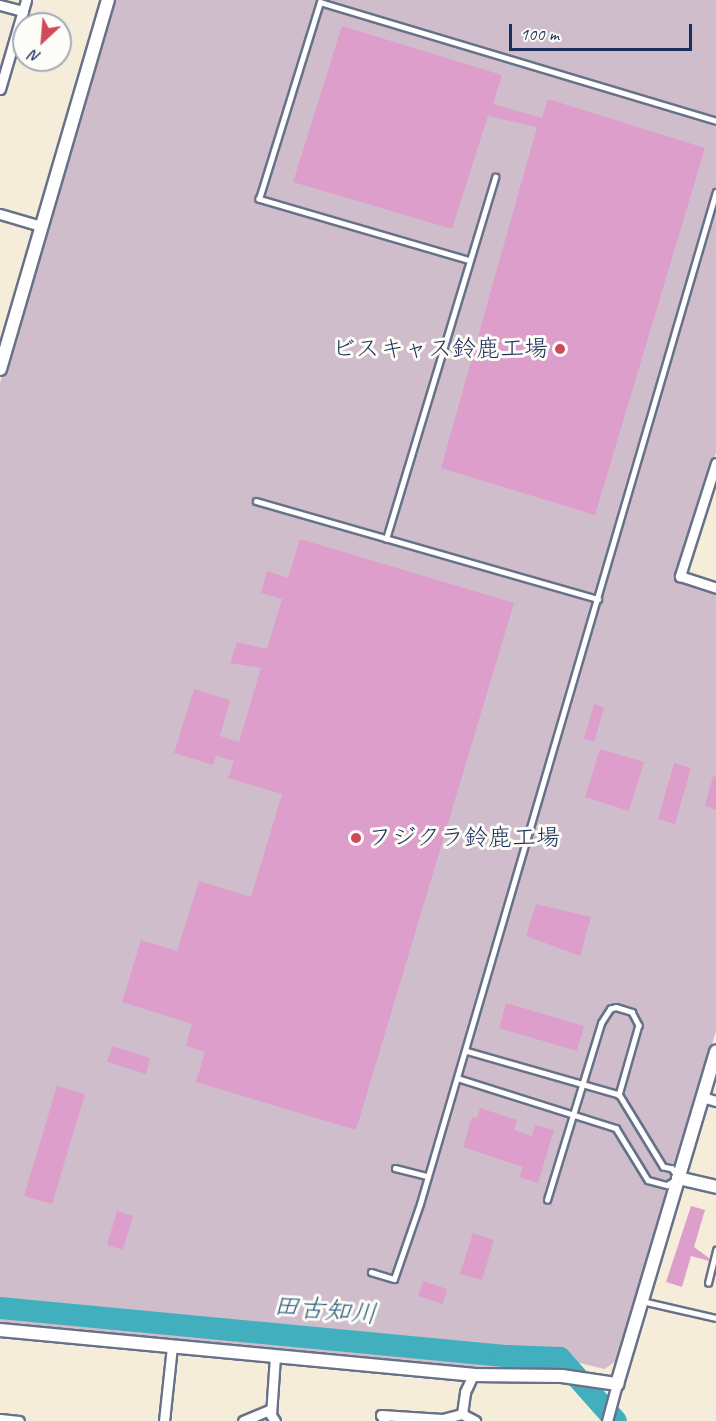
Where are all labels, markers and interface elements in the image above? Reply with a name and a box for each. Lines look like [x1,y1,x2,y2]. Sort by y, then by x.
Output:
north arrow [12,12,72,72]
scale bar [512,12,695,50]
text: 100 m [520,23,559,45]
text: N [26,45,44,68]
place label: ビスキャス鈴鹿工場 [332,335,548,363]
marker: ビスキャス鈴鹿工場 [553,342,567,356]
place label: フジクラ鈴鹿工場 [368,824,560,852]
marker: フジクラ鈴鹿工場 [349,831,363,845]
water label: 田古知川 [272,1290,378,1330]

